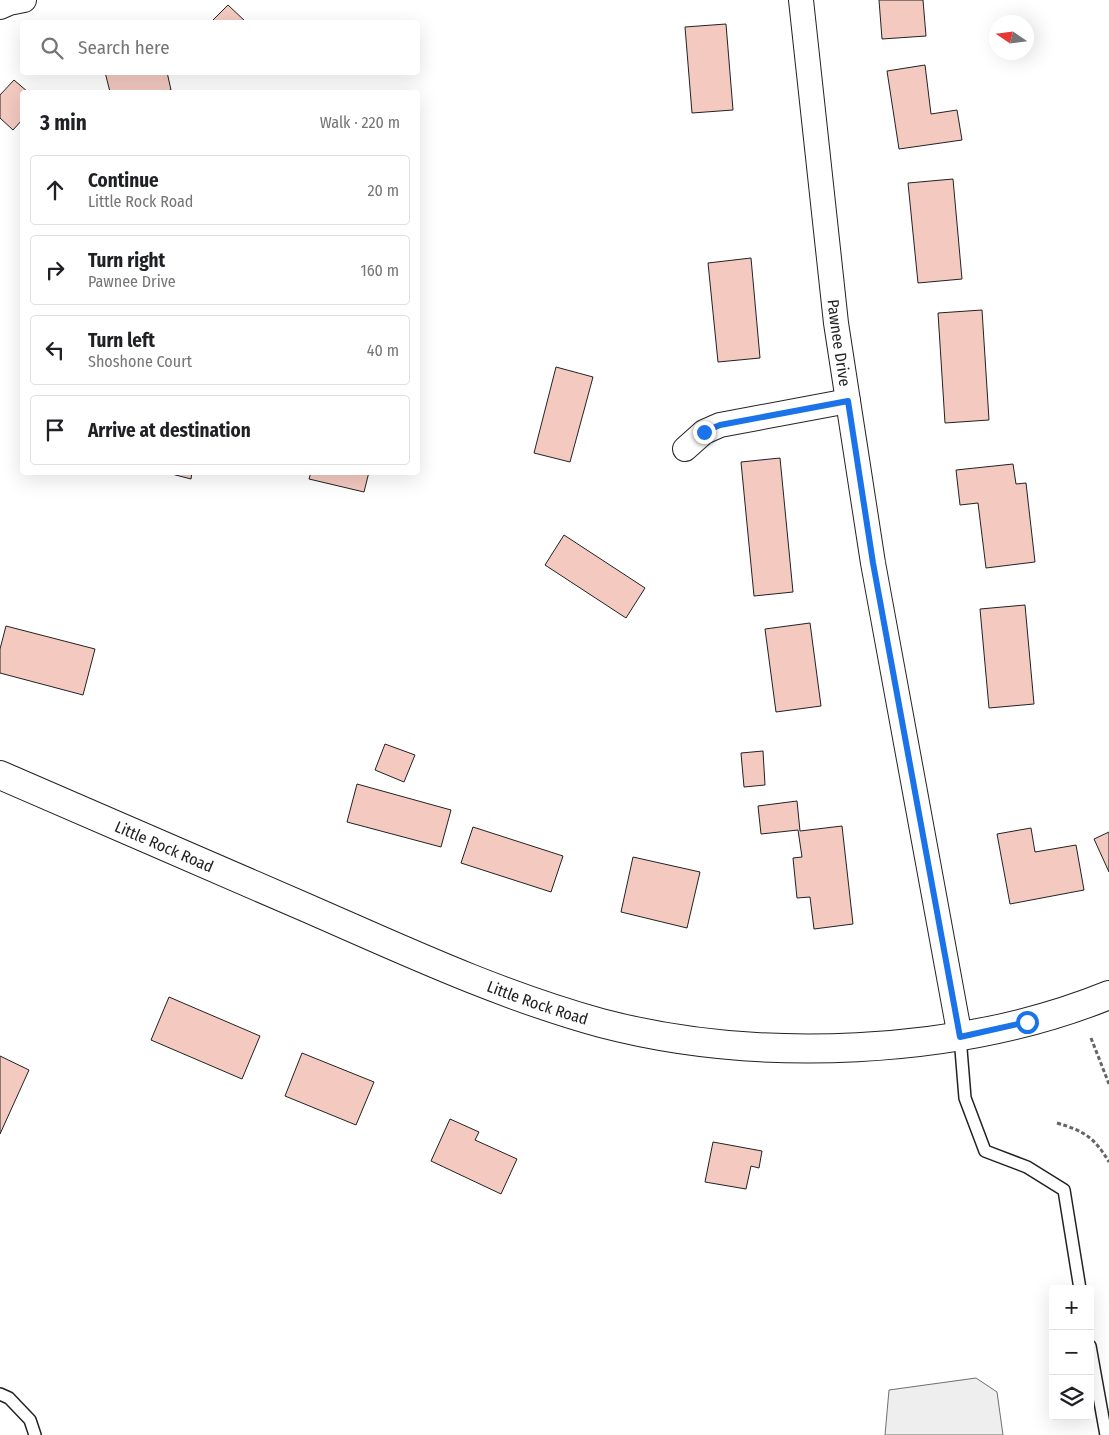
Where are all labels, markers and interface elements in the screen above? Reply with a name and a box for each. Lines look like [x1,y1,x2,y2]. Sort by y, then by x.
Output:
north arrow [989,15,1034,60]
search box [20,20,420,75]
icon: search [38,34,66,62]
text: Search here [78,36,170,59]
text: 3 min [40,110,87,136]
text: Walk · 220 m [320,113,400,132]
text: Continue [88,169,159,192]
icon: ahead [41,176,69,204]
text: 20 m [368,181,399,200]
text: Little Rock Road [88,192,193,211]
text: Turn right [88,249,165,272]
icon: right [41,256,69,284]
text: 160 m [360,261,399,280]
text: Pawnee Drive [88,272,176,291]
street label: Pawnee Drive [824,298,855,388]
text: Turn left [88,329,155,352]
icon: left [41,336,69,364]
text: 40 m [367,341,399,360]
text: Shoshone Court [88,352,192,371]
icon: arrive [41,416,69,444]
text: Arrive at destination [88,419,251,442]
route end [693,421,716,444]
street label: Little Rock Road [112,816,216,876]
street label: Little Rock Road [485,976,590,1028]
route start [1016,1011,1039,1034]
map controls [1049,1285,1094,1420]
button: + [1049,1285,1094,1330]
button: − [1049,1330,1094,1375]
button: layers [1049,1375,1094,1420]

